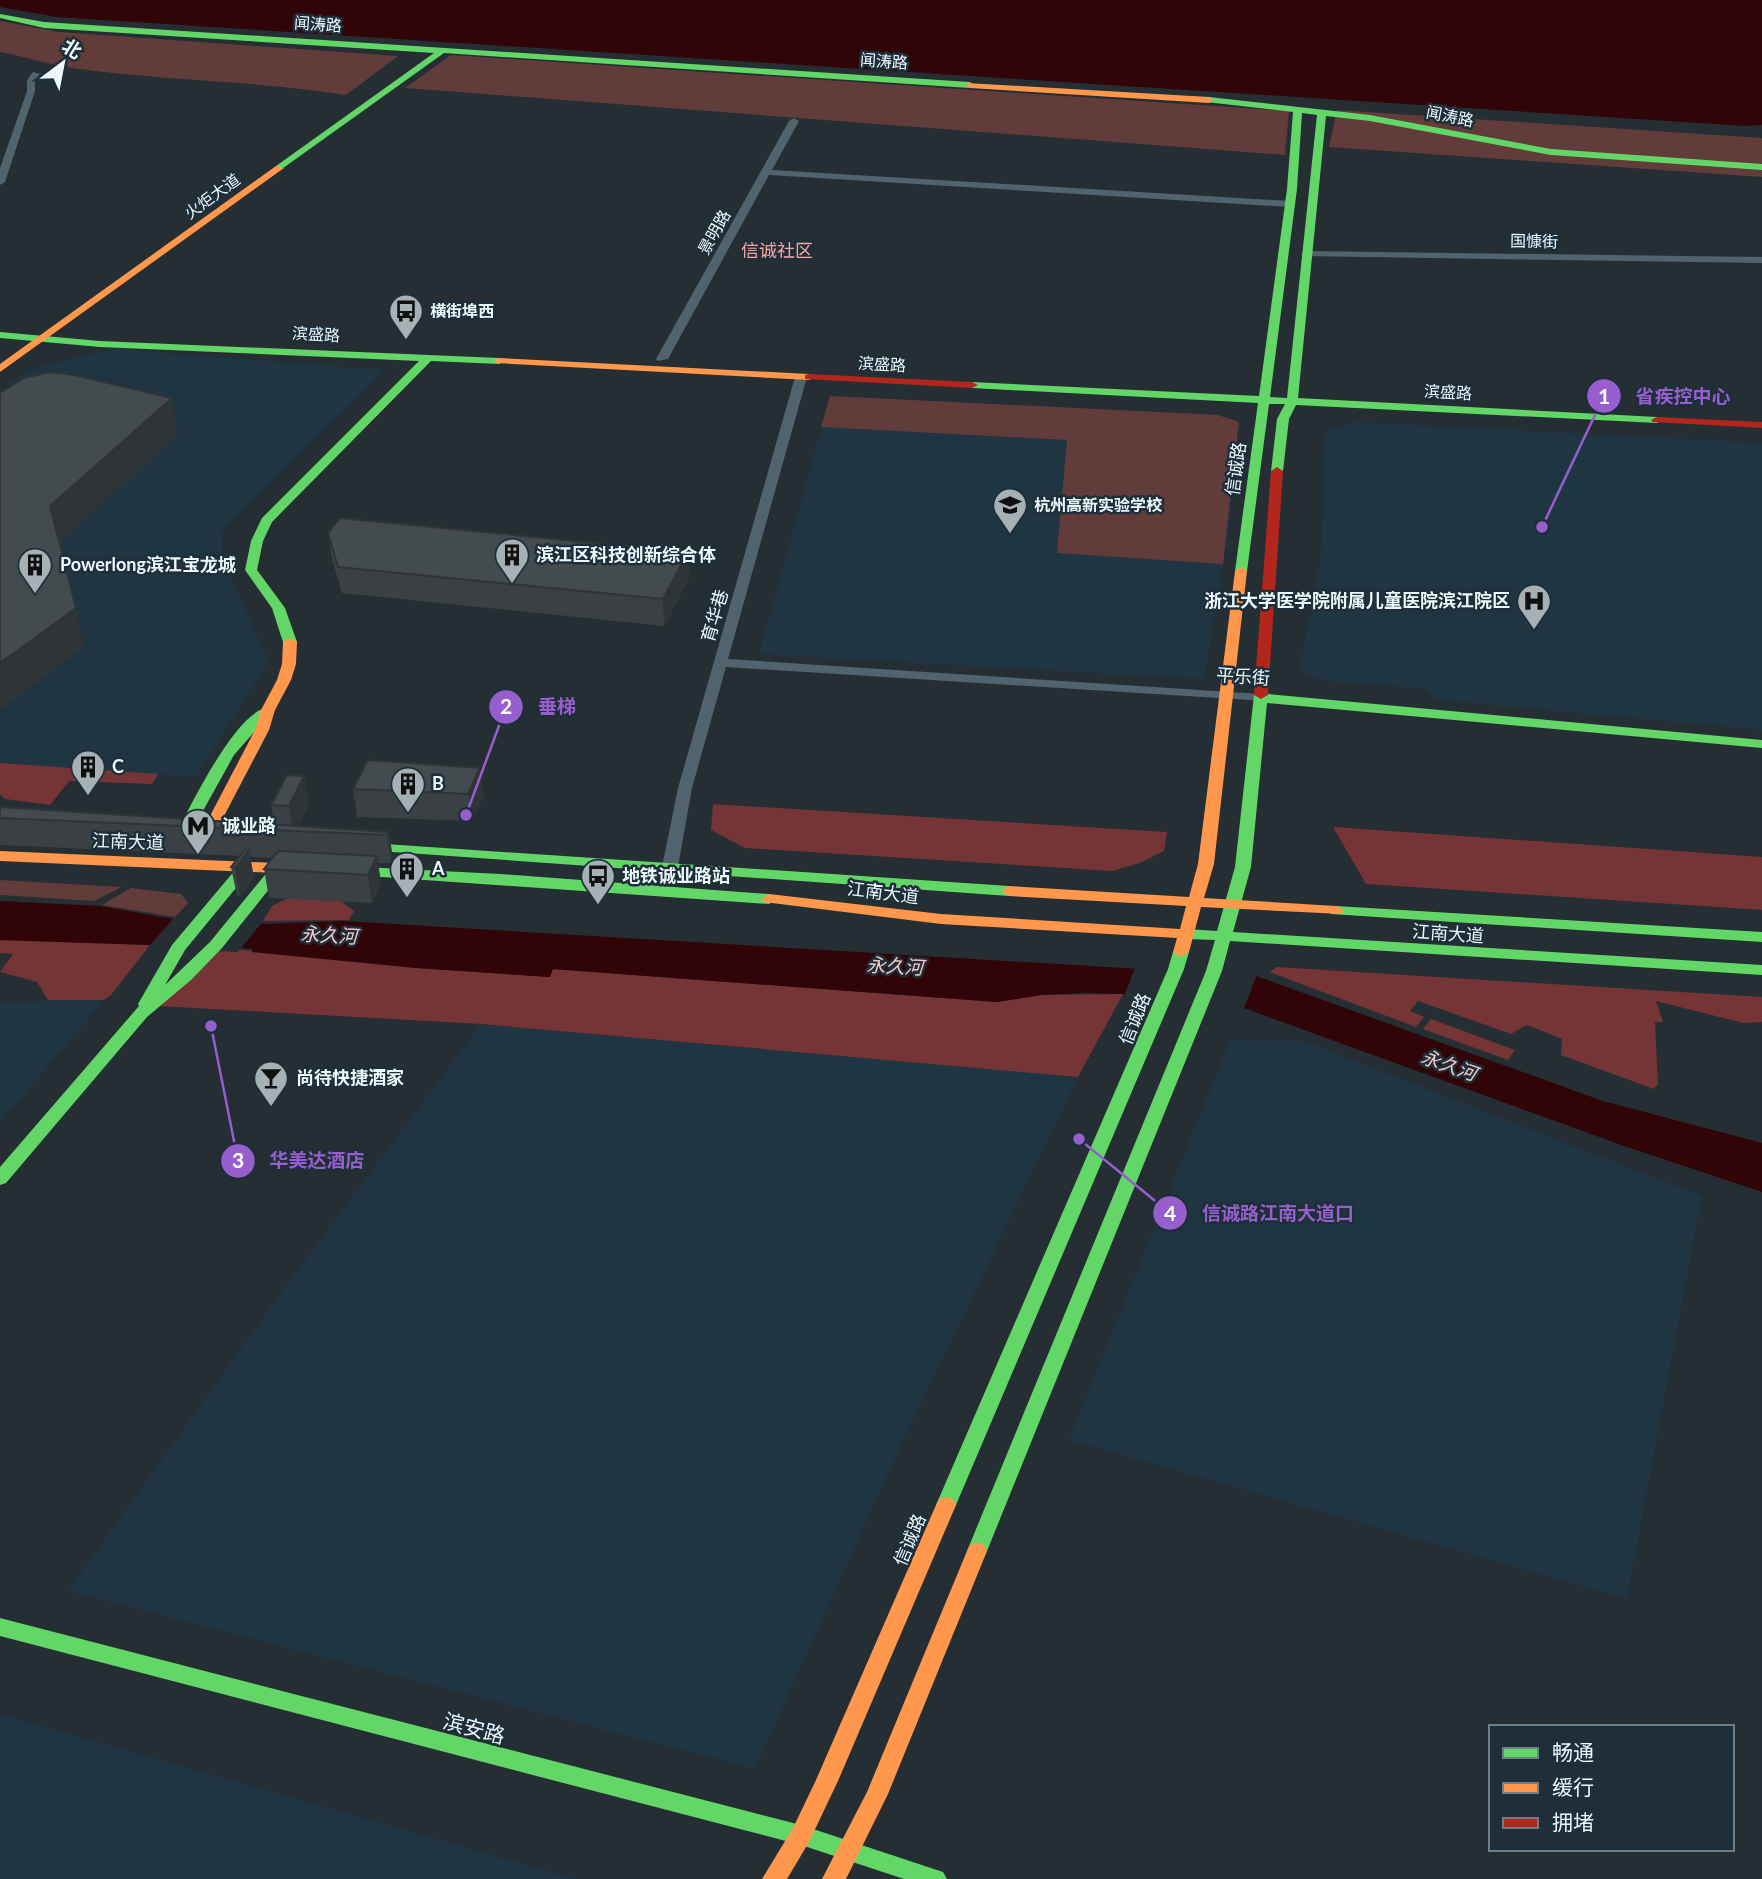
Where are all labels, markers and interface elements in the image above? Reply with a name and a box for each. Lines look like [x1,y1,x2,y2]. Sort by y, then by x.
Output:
street label: 闻涛路 [293,12,343,35]
north arrow [28,28,98,98]
text: 北 [58,33,86,63]
street label: 闻涛路 [859,49,909,72]
street label: 闻涛路 [1425,102,1475,129]
street label: 火炬大道 [180,169,243,222]
street label: 景明路 [694,206,734,257]
street label: 国慷街 [1510,231,1558,250]
district label: 信诚社区 [741,239,813,261]
bus stop icon: 横街埠西 [387,292,425,341]
place label: 横街埠西 [430,301,494,320]
street label: 滨盛路 [292,323,340,344]
street label: 滨盛路 [858,353,906,374]
callout: 省疾控中心 [1586,376,1744,416]
street label: 滨盛路 [1424,381,1472,402]
text: 1 [1598,383,1610,408]
text: 省疾控中心 [1635,384,1731,407]
street label: 信诚路 [1220,441,1250,497]
school or university icon: 杭州高新实验学校 [991,486,1029,535]
place label: 杭州高新实验学校 [1034,495,1163,514]
building icon: 滨江区科技创新综合体 [493,536,531,585]
place label: 滨江区科技创新综合体 [536,543,716,565]
building icon: Powerlong滨江宝龙城 [16,546,54,595]
place label: Powerlong滨江宝龙城 [60,553,236,575]
hospital icon: 浙江大学医学院附属儿童医院滨江院区 [1515,582,1553,631]
street label: 育华巷 [696,587,732,645]
place label: 浙江大学医学院附属儿童医院滨江院区 [1204,589,1510,611]
street label: 平乐街 [1215,663,1271,689]
callout: 垂梯 [489,687,590,727]
text: 2 [500,693,512,718]
text: 垂梯 [538,694,576,717]
building icon: C [69,748,107,797]
place label: C [112,755,124,777]
building icon: B [389,765,427,814]
place label: B [432,772,444,794]
metro station icon: 诚业路 [179,807,217,856]
place label: 诚业路 [222,814,276,836]
street label: 江南大道 [92,829,164,853]
building icon: A [388,850,426,899]
place label: A [431,857,445,879]
bus stop icon: 地铁诚业路站 [579,857,617,906]
place label: 地铁诚业路站 [622,864,730,886]
street label: 江南大道 [846,877,920,907]
street label: 江南大道 [1411,920,1485,946]
water label: 永久河 [300,922,362,948]
water label: 永久河 [866,953,928,979]
street label: 信诚路 [1114,989,1154,1048]
water label: 永久河 [1418,1044,1484,1086]
bar icon: 尚待快捷酒家 [252,1059,290,1108]
place label: 尚待快捷酒家 [296,1066,404,1088]
callout: 华美达酒店 [220,1141,378,1181]
text: 3 [232,1147,244,1172]
text: 华美达酒店 [269,1148,365,1171]
callout: 信诚路江南大道口 [1153,1193,1368,1233]
text: 4 [1164,1200,1176,1225]
text: 信诚路江南大道口 [1202,1201,1354,1224]
street label: 信诚路 [888,1510,930,1569]
street label: 滨安路 [441,1707,508,1748]
legend [1489,1725,1734,1851]
text: 畅通 [1552,1739,1594,1764]
text: 缓行 [1552,1774,1594,1799]
text: 拥堵 [1552,1809,1594,1834]

